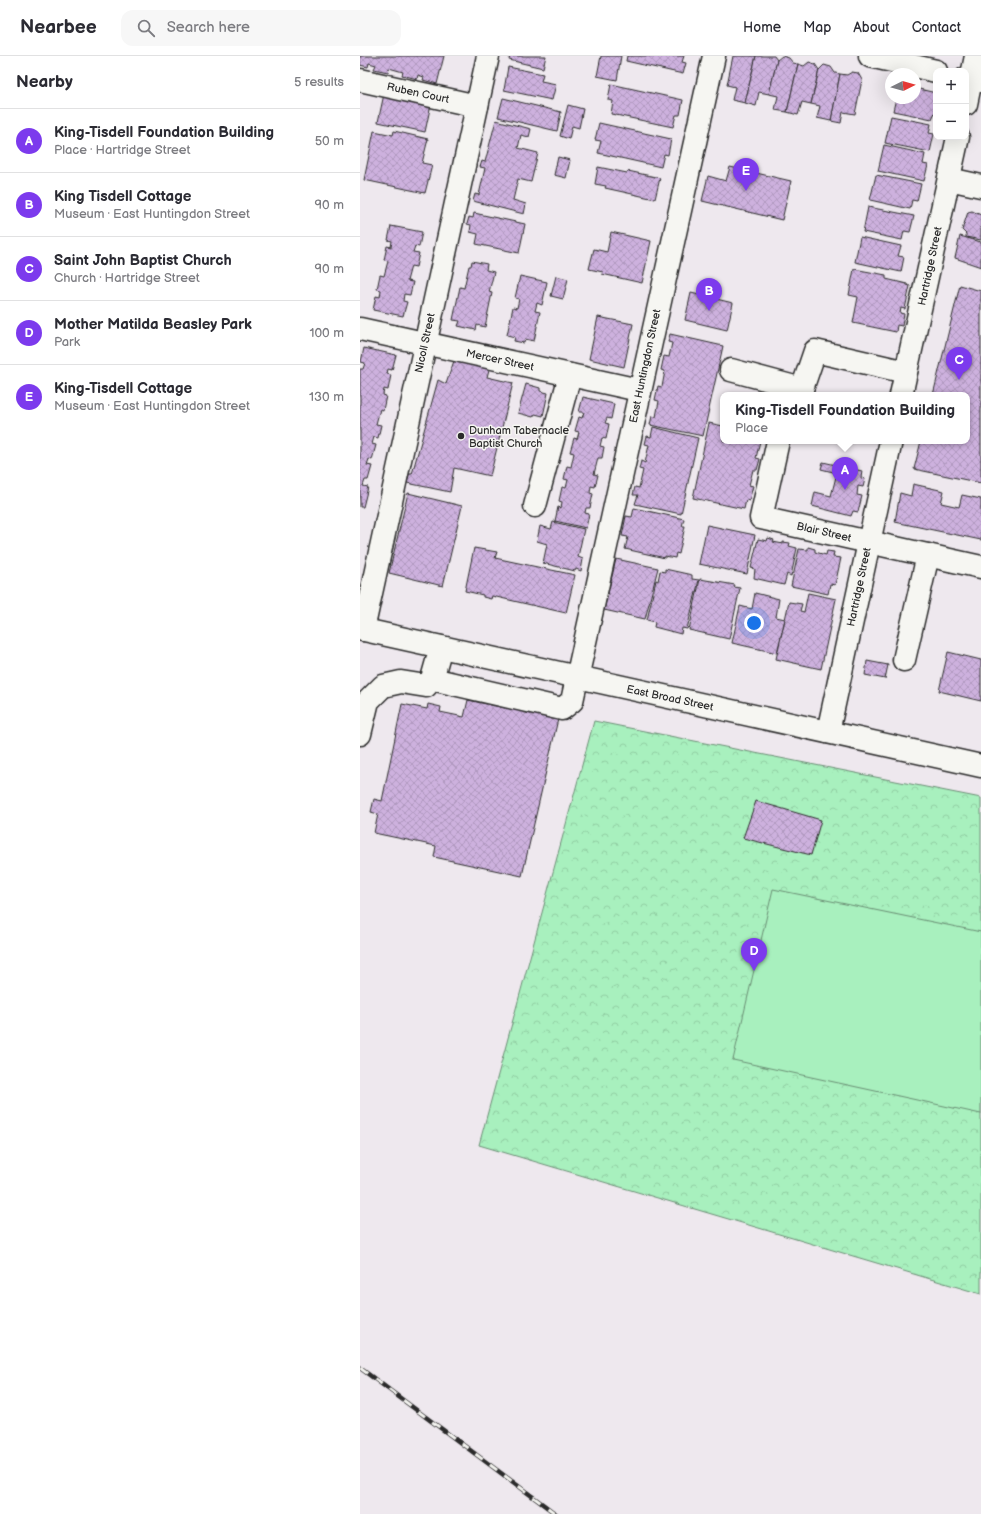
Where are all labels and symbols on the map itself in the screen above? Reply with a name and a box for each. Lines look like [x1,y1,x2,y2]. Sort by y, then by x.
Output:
north arrow [885,68,921,104]
street label: Ruben Court [386,80,451,106]
pin: E [733,158,759,191]
street label: Hartridge Street [915,225,945,307]
pin: B [696,278,722,311]
street label: East Huntingdon Street [627,307,664,424]
street label: Nicoll Street [412,311,438,374]
street label: Mercer Street [465,346,536,374]
pin: C [946,347,972,380]
place label: Dunham Tabernacle Baptist Church [469,424,569,450]
marker: Dunham Tabernacle Baptist Church [456,431,466,441]
pin: A [832,457,858,490]
street label: Blair Street [795,519,853,545]
street label: Hartridge Street [844,546,874,628]
your location [744,613,764,633]
street label: East Broad Street [625,682,715,714]
pin: D [741,938,767,971]

